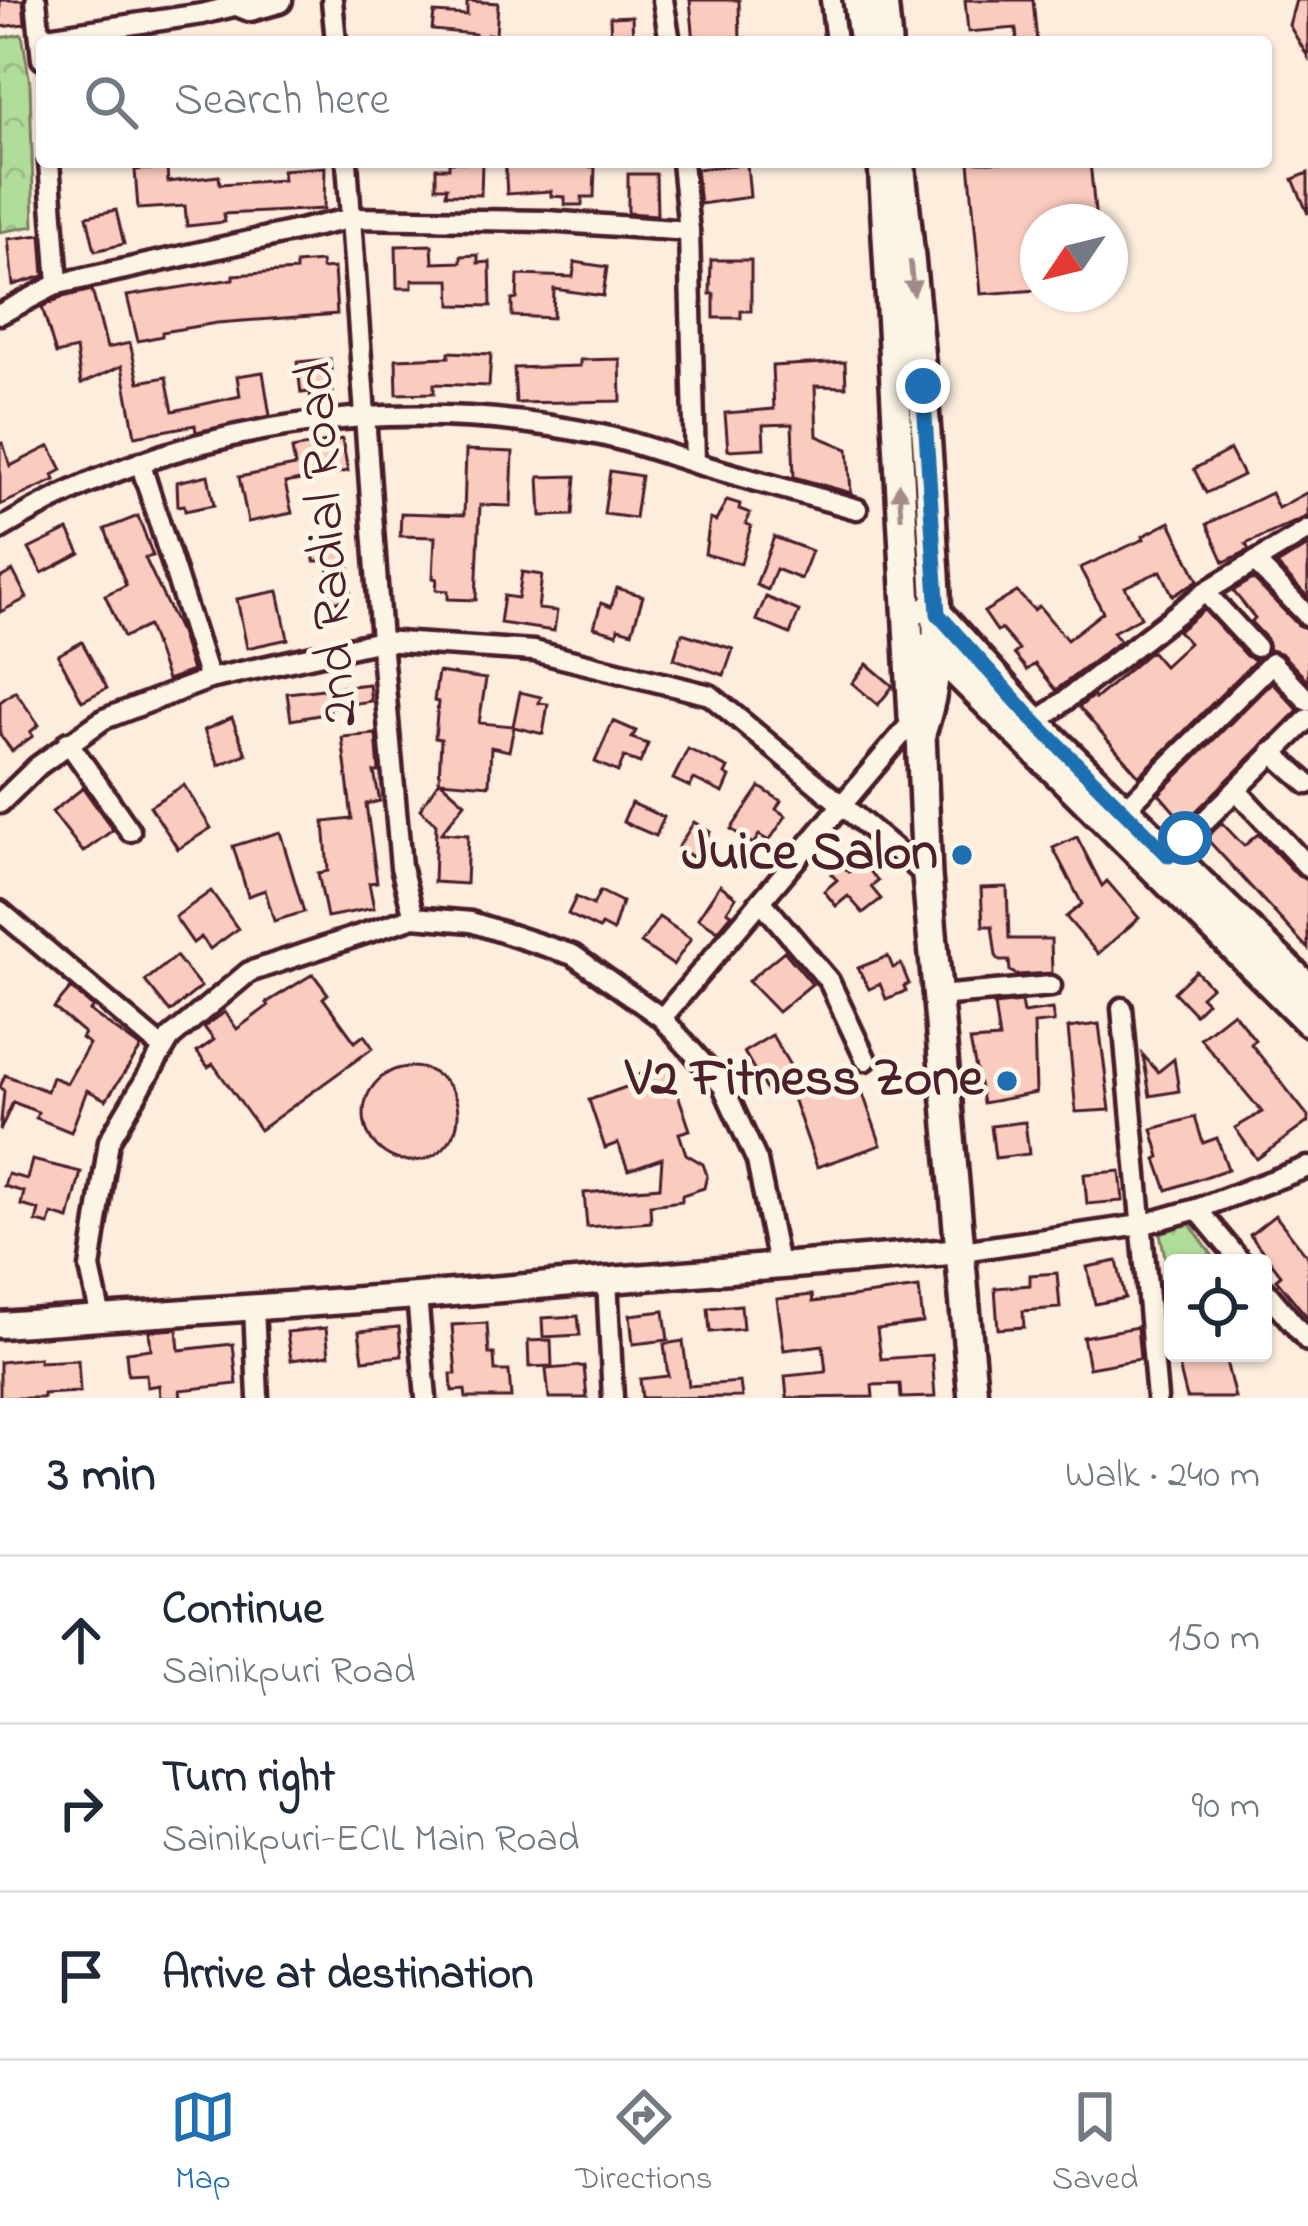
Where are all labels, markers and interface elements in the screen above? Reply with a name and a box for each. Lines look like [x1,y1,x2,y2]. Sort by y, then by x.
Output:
search box [36,36,1272,168]
icon: search [78,69,144,135]
text: Search here [174,69,390,135]
north arrow [1020,204,1128,312]
one-way arrow [903,260,922,297]
street label: 2nd Radial Road [278,359,382,729]
route end [896,359,950,413]
one-way arrow [891,482,910,519]
route start [1158,811,1212,865]
place label: Juice Salon [682,816,938,894]
marker: Juice Salon [949,842,975,868]
place label: V2 Fitness Zone [625,1042,985,1120]
marker: V2 Fitness Zone [994,1068,1020,1094]
map controls [1164,1254,1272,1362]
button: locate [1164,1254,1272,1362]
text: 3 min [48,1439,156,1514]
text: Walk · 240 m [1065,1448,1260,1505]
text: Continue [162,1578,323,1644]
icon: ahead [48,1607,114,1673]
text: 150 m [1168,1611,1260,1668]
text: Sainikpuri Road [162,1644,416,1701]
text: Turn right [162,1746,335,1812]
icon: right [48,1775,114,1841]
text: 90 m [1191,1779,1260,1836]
text: Sainikpuri-ECIL Main Road [162,1812,580,1869]
icon: arrive [48,1943,114,2009]
text: Arrive at destination [162,1943,533,2009]
tab: Map [170,2084,236,2204]
tab: Directions [575,2084,713,2204]
tab: Saved [1052,2084,1138,2204]

